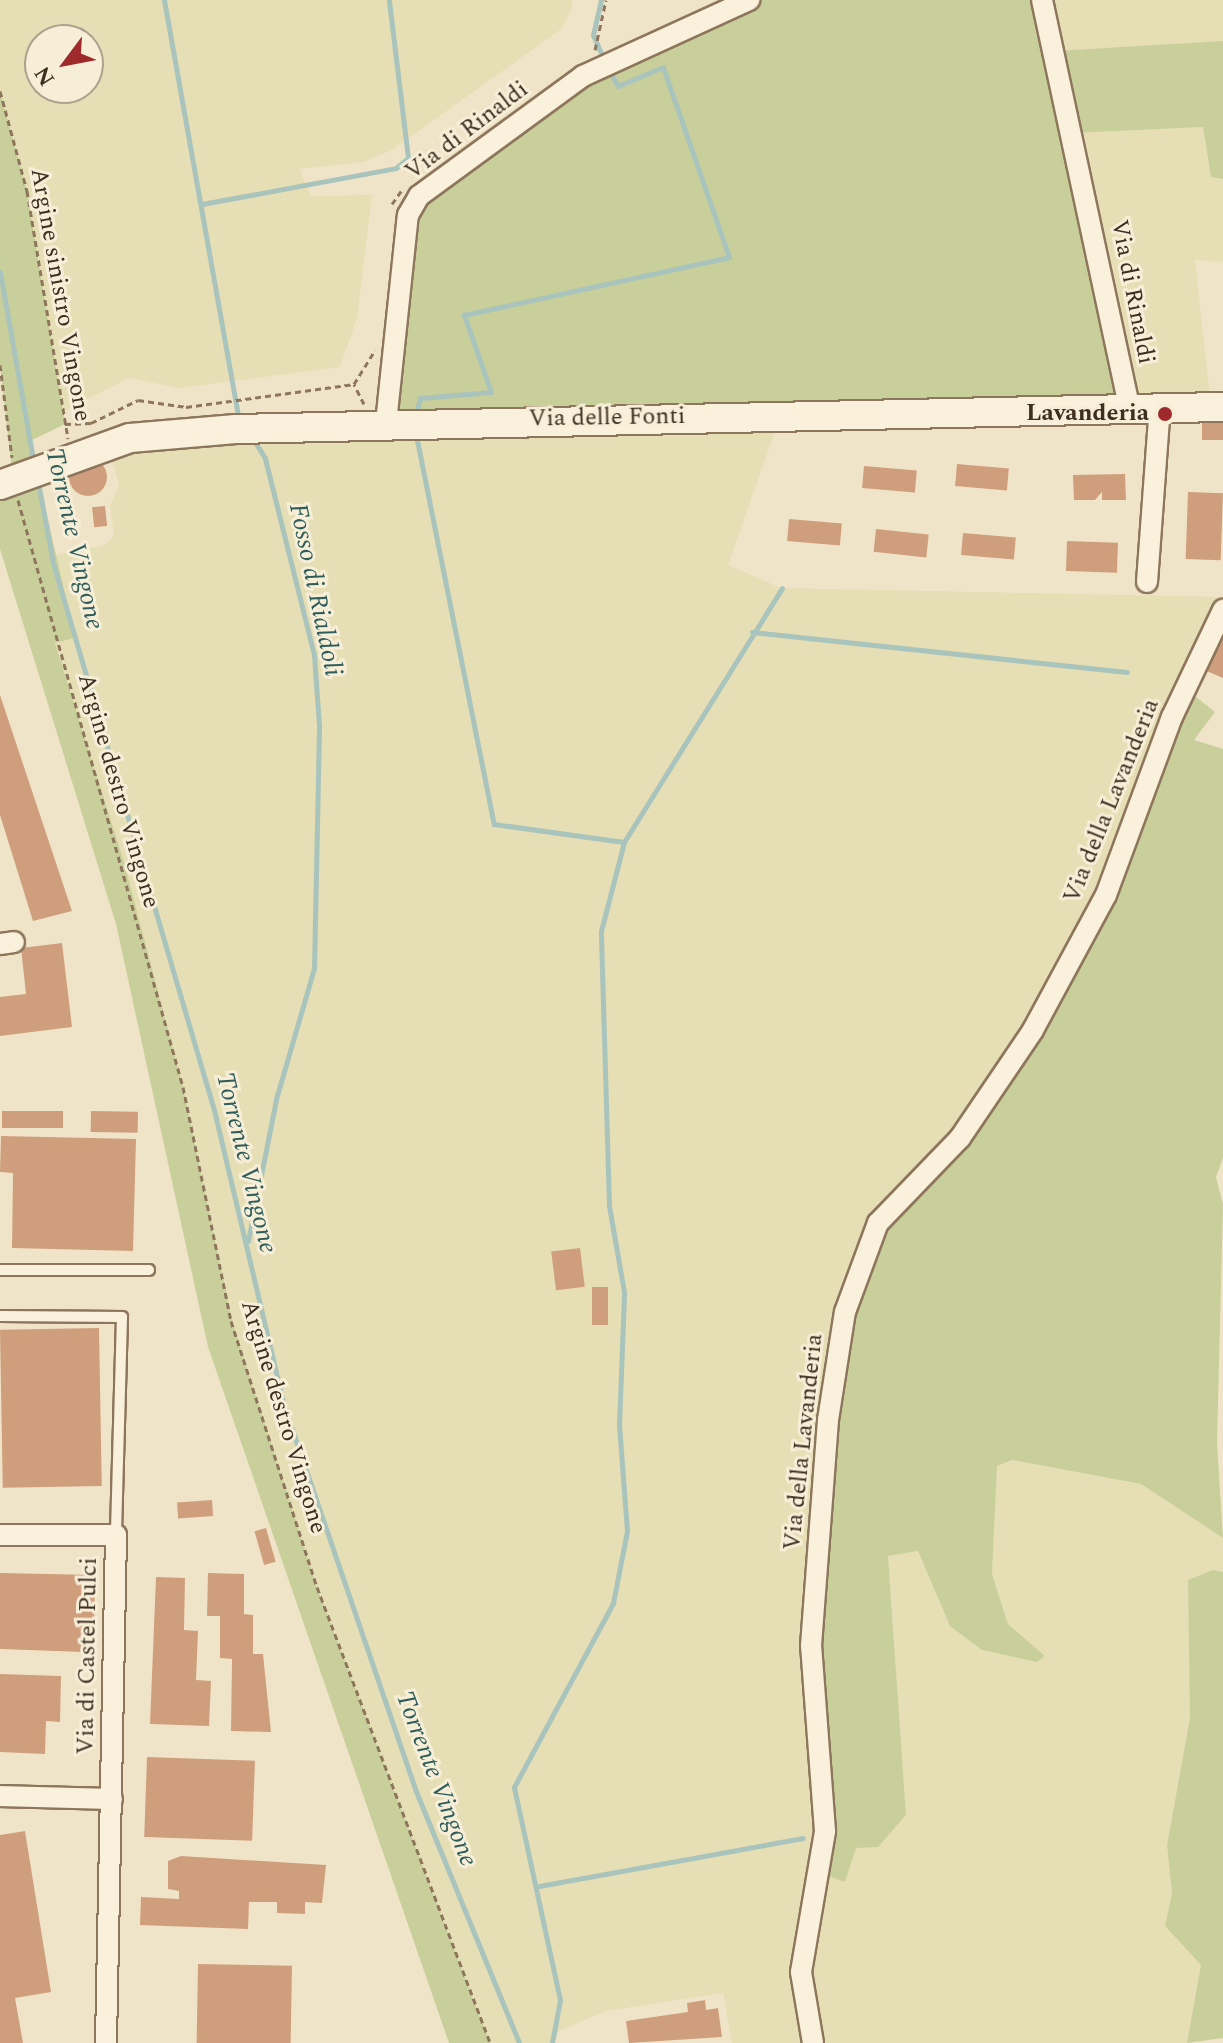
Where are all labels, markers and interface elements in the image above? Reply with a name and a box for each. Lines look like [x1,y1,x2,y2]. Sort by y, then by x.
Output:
north arrow [24,24,104,104]
text: N [26,60,64,92]
street label: Via di Rinaldi [400,75,534,187]
street label: Argine sinistro Vingone [24,166,96,424]
street label: Via di Rinaldi [1104,217,1160,367]
place label: Lavanderia [1026,400,1149,428]
street label: Via delle Fonti [528,402,686,434]
marker: Lavanderia [1156,405,1174,423]
water label: Torrente Vingone [38,445,110,633]
water label: Fosso di Rialdoli [281,501,349,679]
street label: Argine destro Vingone [71,670,165,912]
street label: Via della Lavanderia [1058,695,1166,907]
water label: Torrente Vingone [208,1069,284,1257]
street label: Argine destro Vingone [234,1297,332,1537]
street label: Via della Lavanderia [778,1332,830,1552]
street label: Via di Castel Pulci [72,1557,104,1755]
water label: Torrente Vingone [388,1687,484,1871]

